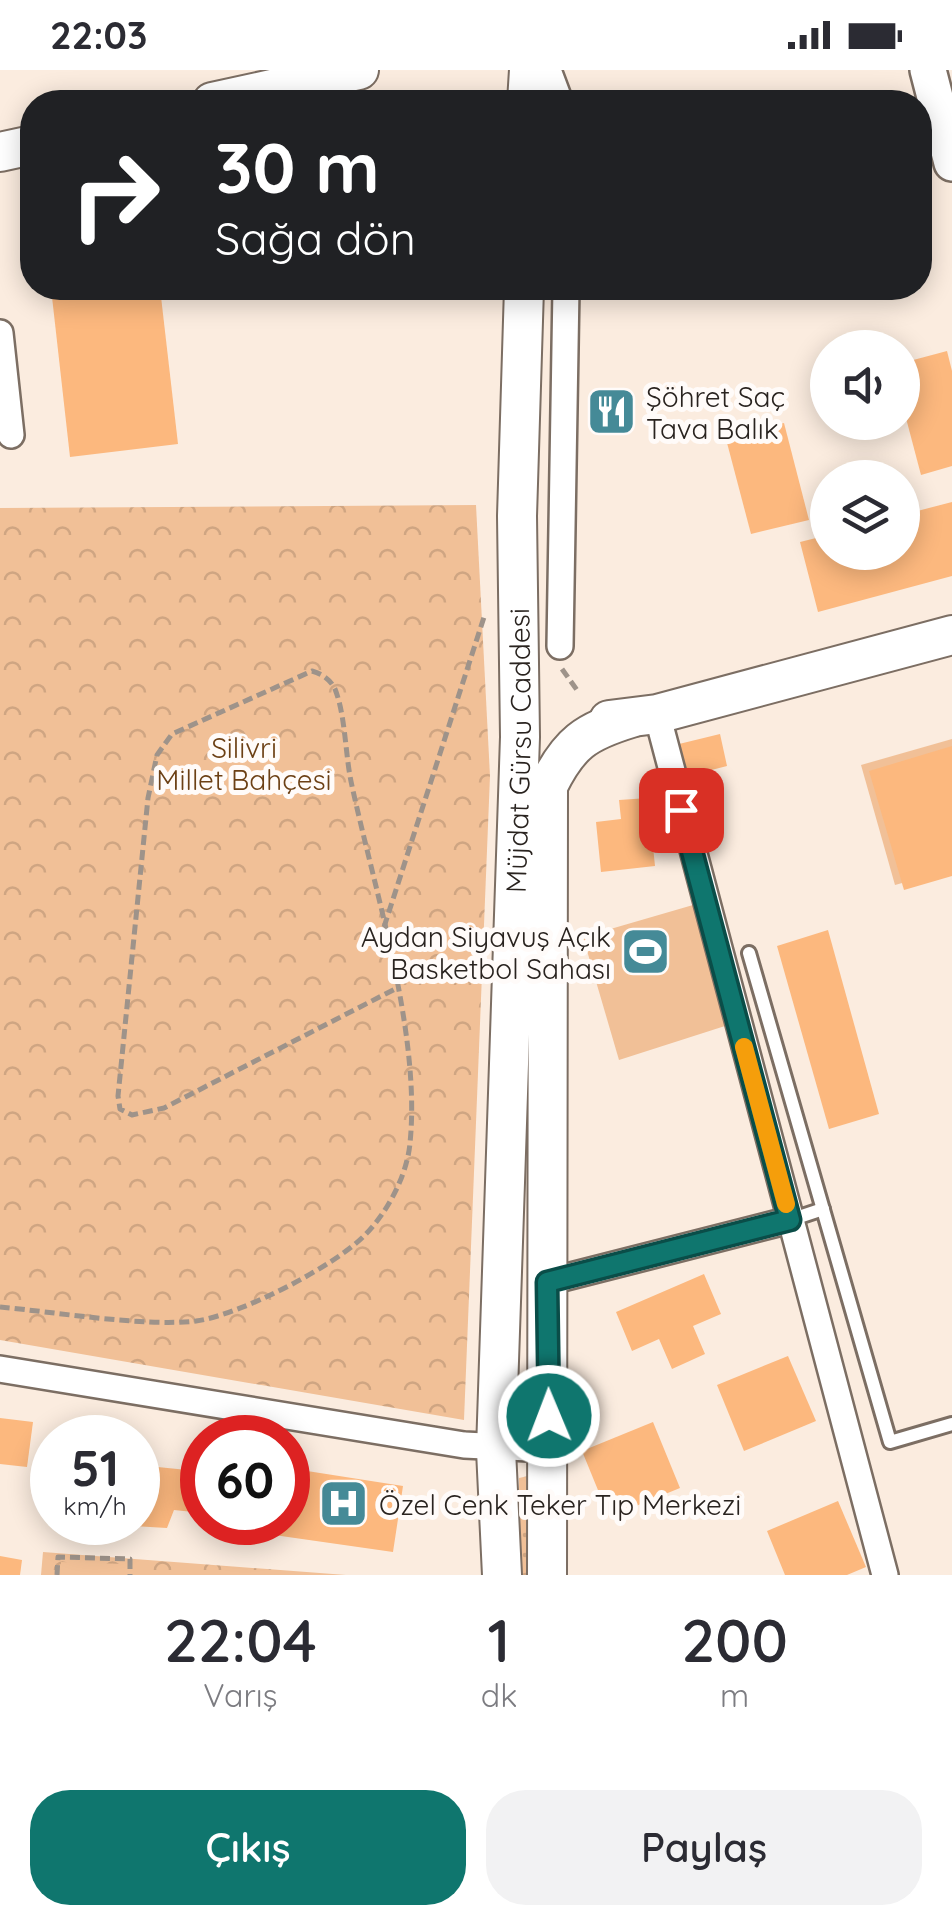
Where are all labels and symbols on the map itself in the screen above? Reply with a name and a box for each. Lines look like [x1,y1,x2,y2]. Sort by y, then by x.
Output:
place label: Şöhret Saç Tava Balık [646,379,785,446]
restaurant icon: Şöhret Saç Tava Balık [585,386,637,438]
street label: Müjdat Gürsu Caddesi [497,608,538,893]
park label: Silivri Millet Bahçesi [156,730,332,797]
pin [639,768,724,853]
place label: Aydan Siyavuş Açık Basketbol Sahası [361,919,611,986]
sports icon: Aydan Siyavuş Açık Basketbol Sahası [620,926,672,978]
position arrow [497,1364,601,1468]
speed limit sign: 60 [180,1415,310,1545]
hospital icon: Özel Cenk Teker Tıp Merkezi [318,1478,370,1530]
place label: Özel Cenk Teker Tıp Merkezi [379,1487,741,1522]

